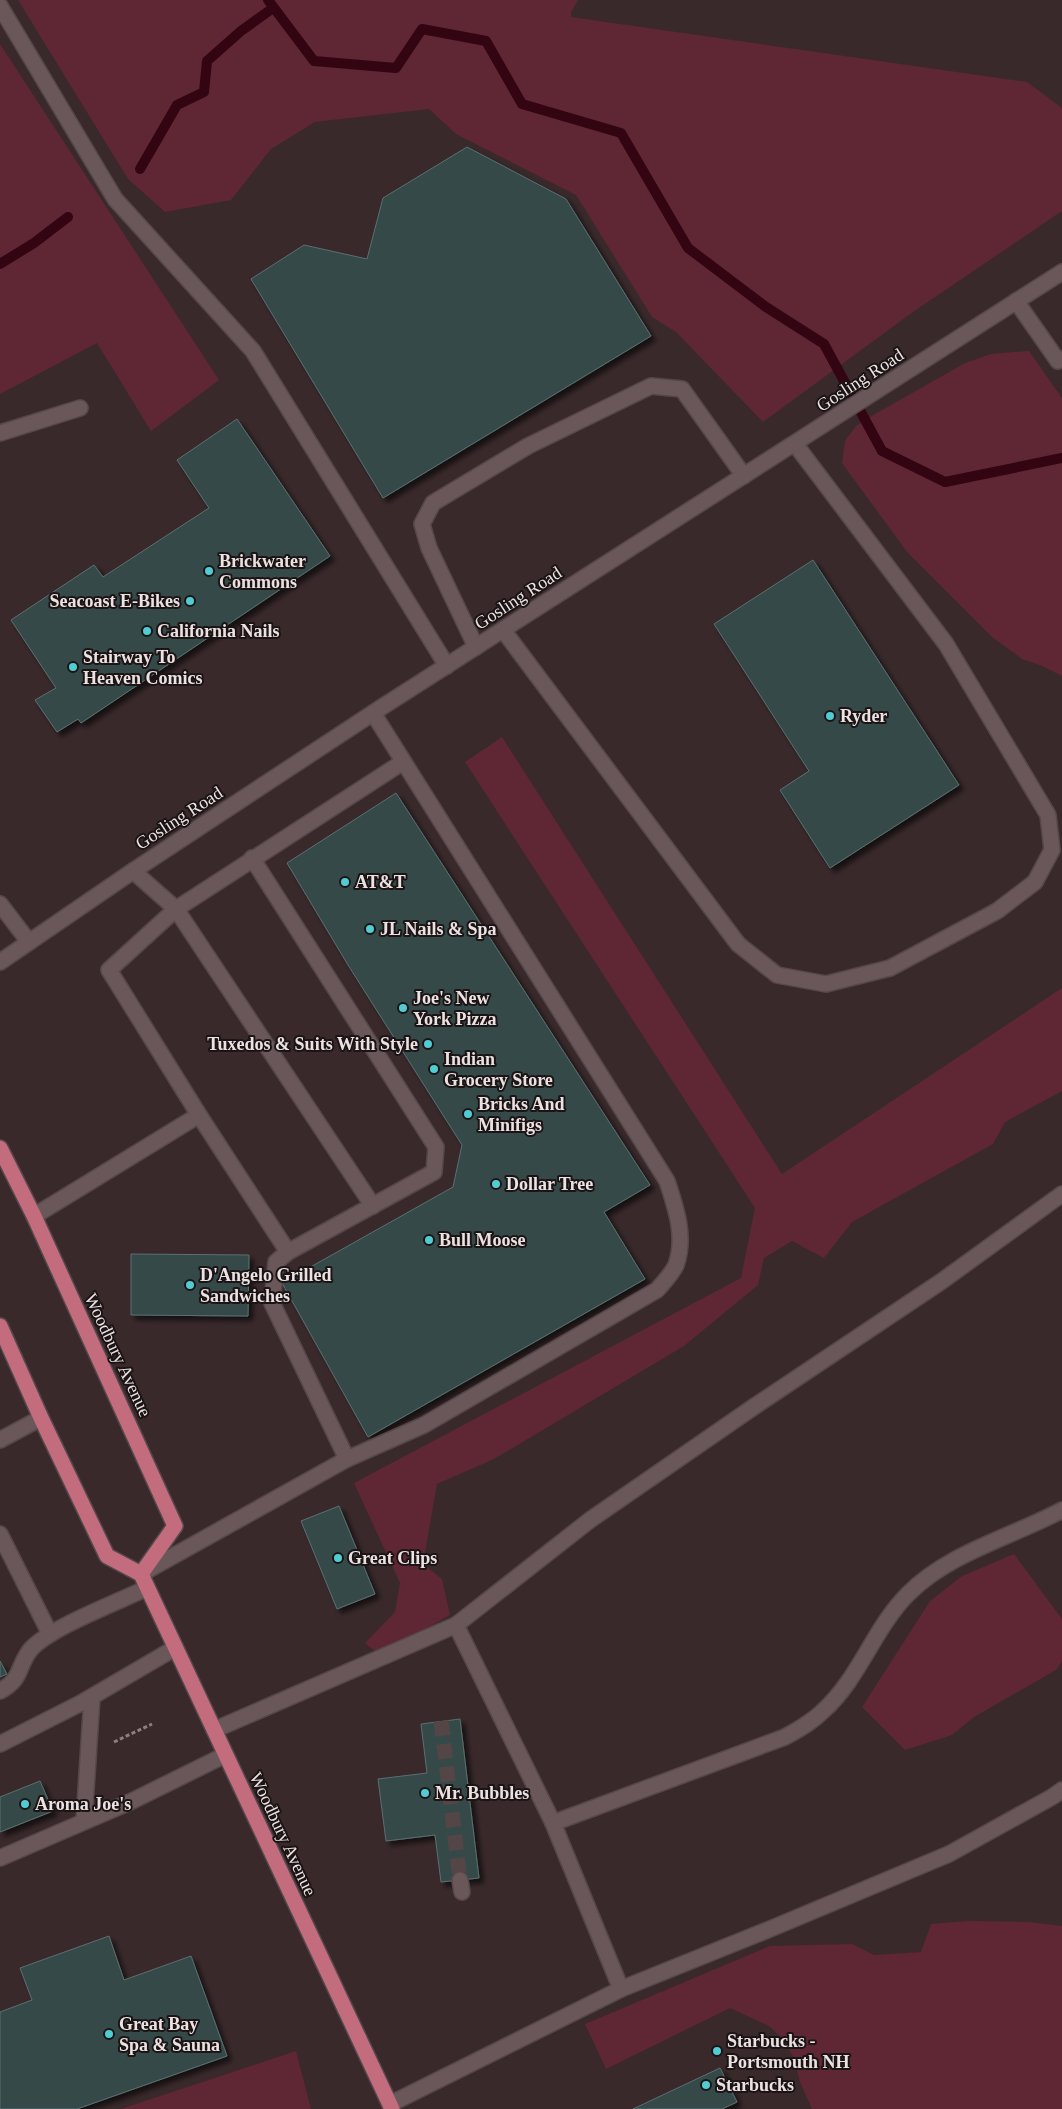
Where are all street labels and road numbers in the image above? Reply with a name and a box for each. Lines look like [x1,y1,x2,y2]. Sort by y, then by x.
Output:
street label: Gosling Road [813,345,907,415]
street label: Gosling Road [471,563,565,633]
street label: Gosling Road [132,783,226,853]
street label: Woodbury Avenue [81,1290,155,1420]
street label: Woodbury Avenue [246,1769,320,1899]

